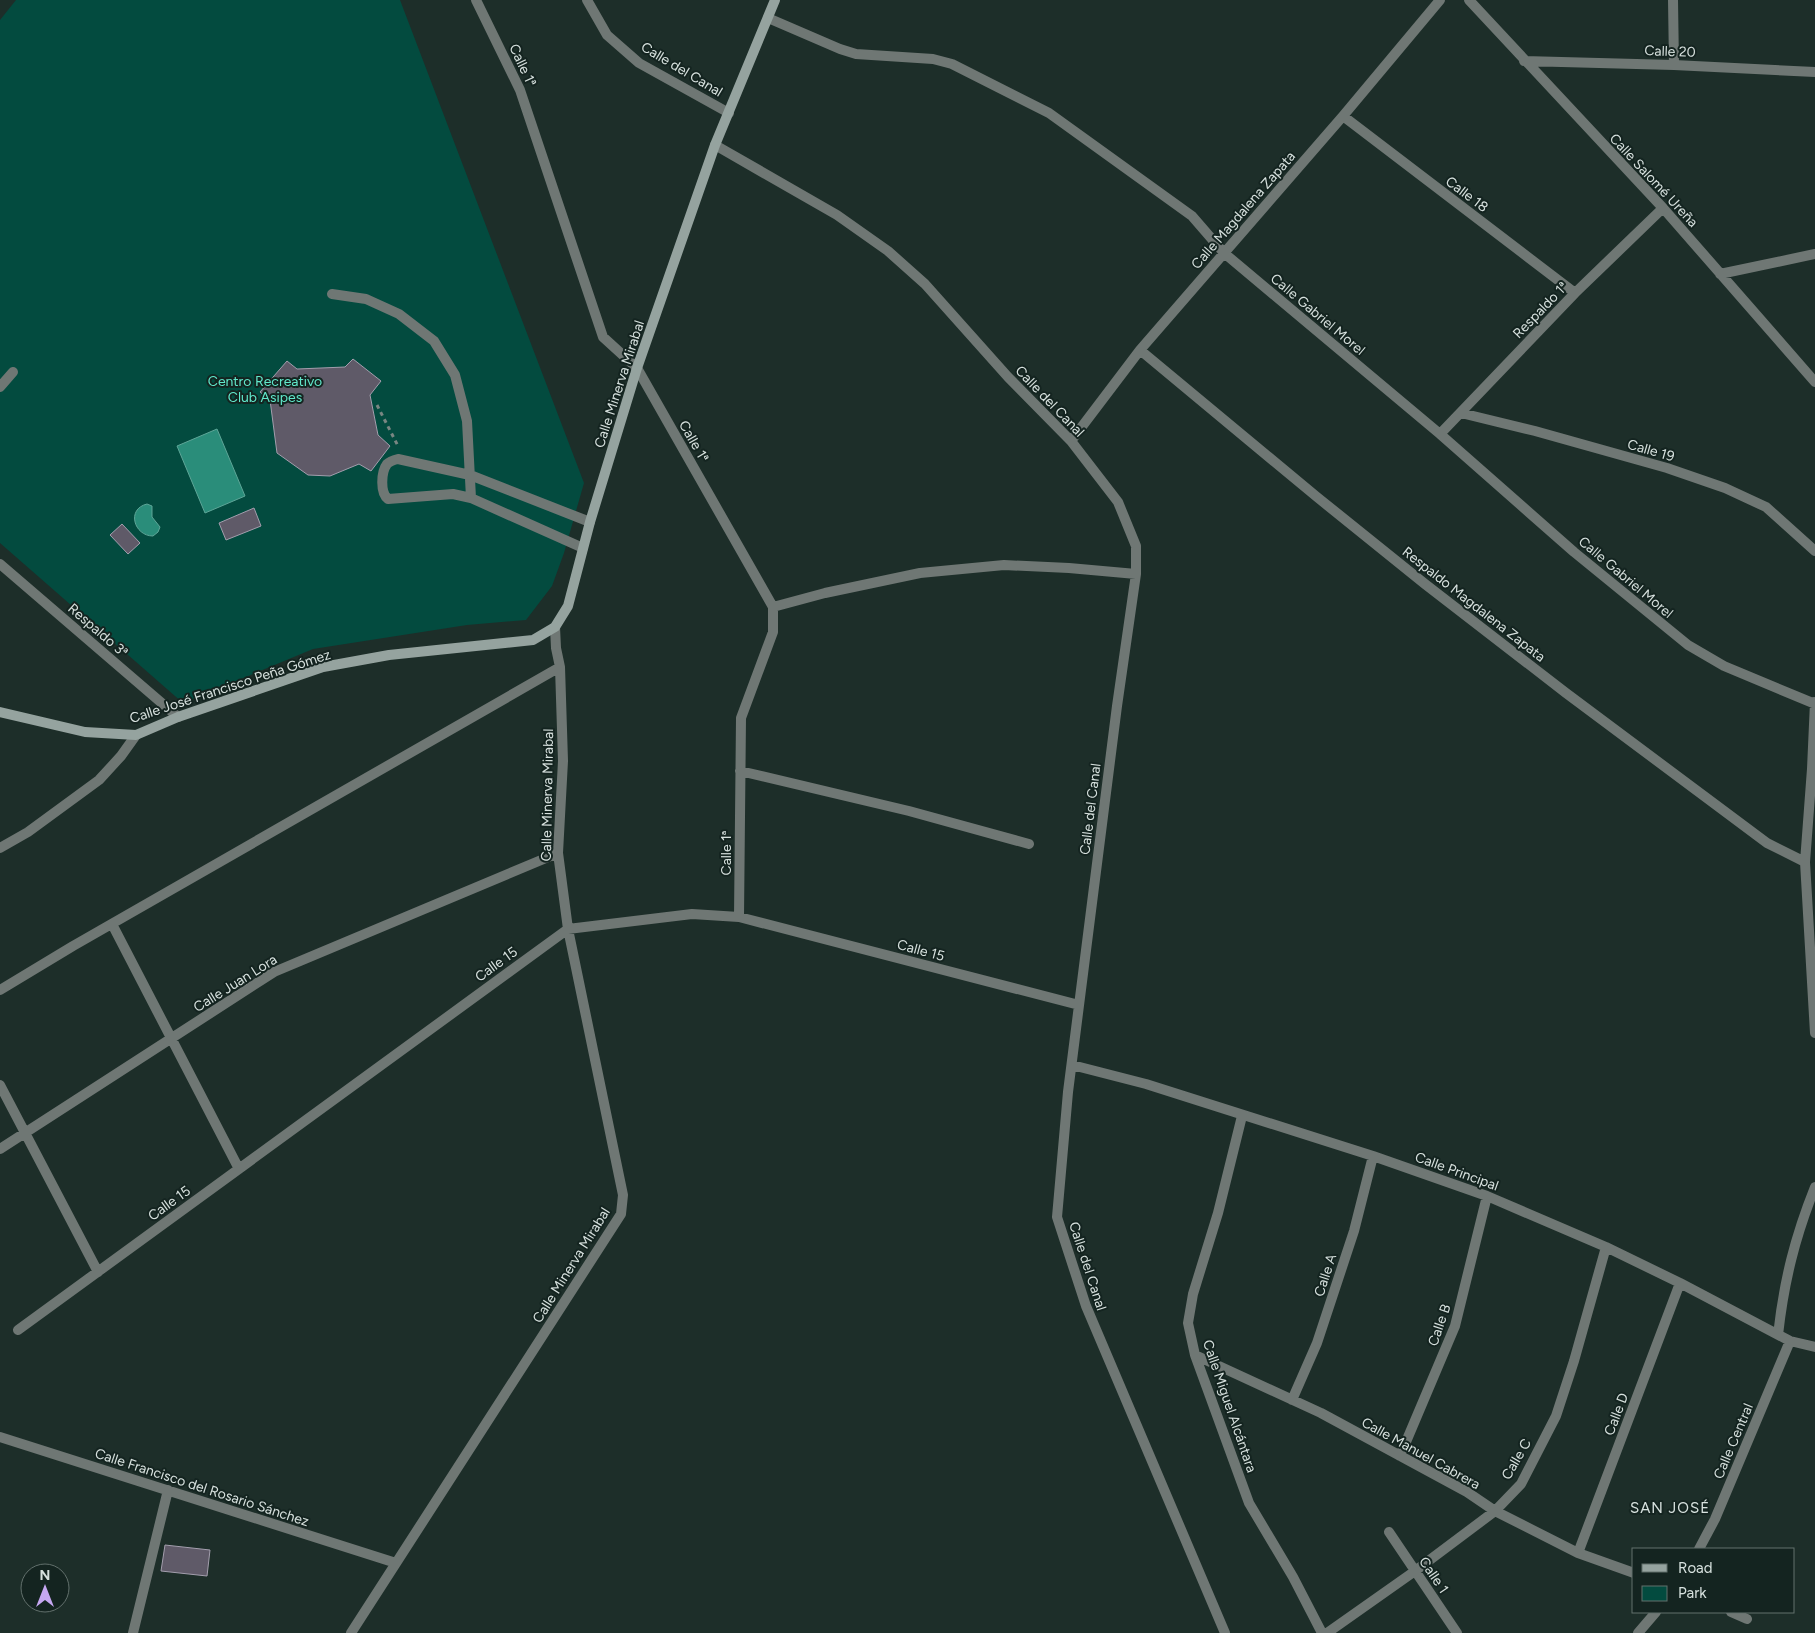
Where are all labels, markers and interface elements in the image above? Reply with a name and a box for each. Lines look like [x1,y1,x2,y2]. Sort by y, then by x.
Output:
street label: Calle del Canal [638,38,726,100]
street label: Calle 1ª [505,41,540,89]
street label: Calle 20 [1644,42,1696,61]
street label: Calle Salomé Ureña [1606,130,1701,231]
street label: Calle Magdalena Zapata [1188,148,1299,273]
street label: Calle 18 [1442,173,1491,216]
street label: Calle Gabriel Morel [1267,270,1368,359]
street label: Respaldo 1ª [1509,278,1572,342]
street label: Calle Minerva Mirabal [591,318,648,450]
street label: Calle del Canal [1012,362,1088,440]
park label: Centro Recreativo Club Asipes [208,373,322,406]
street label: Calle 1ª [675,418,712,465]
street label: Calle 19 [1625,436,1676,465]
street label: Calle Gabriel Morel [1575,533,1676,622]
street label: Respaldo Magdalena Zapata [1399,543,1549,666]
street label: Respaldo 3ª [64,600,131,661]
street label: Calle José Francisco Peña Gómez [128,646,333,727]
street label: Calle Minerva Mirabal [538,728,557,862]
street label: Calle del Canal [1076,762,1105,856]
street label: Calle 1ª [718,830,735,875]
street label: Calle 15 [895,936,946,965]
street label: Calle 15 [472,943,521,985]
street label: Calle Juan Lora [190,951,280,1016]
street label: Calle Principal [1413,1148,1501,1194]
street label: Calle 15 [145,1182,194,1224]
street label: Calle Minerva Mirabal [529,1204,614,1326]
street label: Calle del Canal [1065,1220,1110,1313]
street label: Calle A [1311,1251,1341,1299]
street label: Calle B [1424,1302,1455,1348]
street label: Calle Miguel Alcántara [1199,1338,1260,1475]
street label: Calle D [1601,1391,1632,1438]
street label: Calle Central [1710,1401,1757,1481]
street label: Calle Manuel Cabrera [1358,1414,1483,1493]
street label: Calle C [1498,1436,1535,1483]
street label: Calle Francisco del Rosario Sánchez [93,1445,311,1530]
district label: SAN JOSÉ [1630,1499,1710,1517]
legend [1632,1548,1795,1613]
street label: Calle 1 [1415,1554,1452,1597]
text: Road [1678,1559,1713,1577]
north arrow [20,1563,70,1613]
text: N [40,1567,50,1584]
text: Park [1678,1584,1707,1602]

